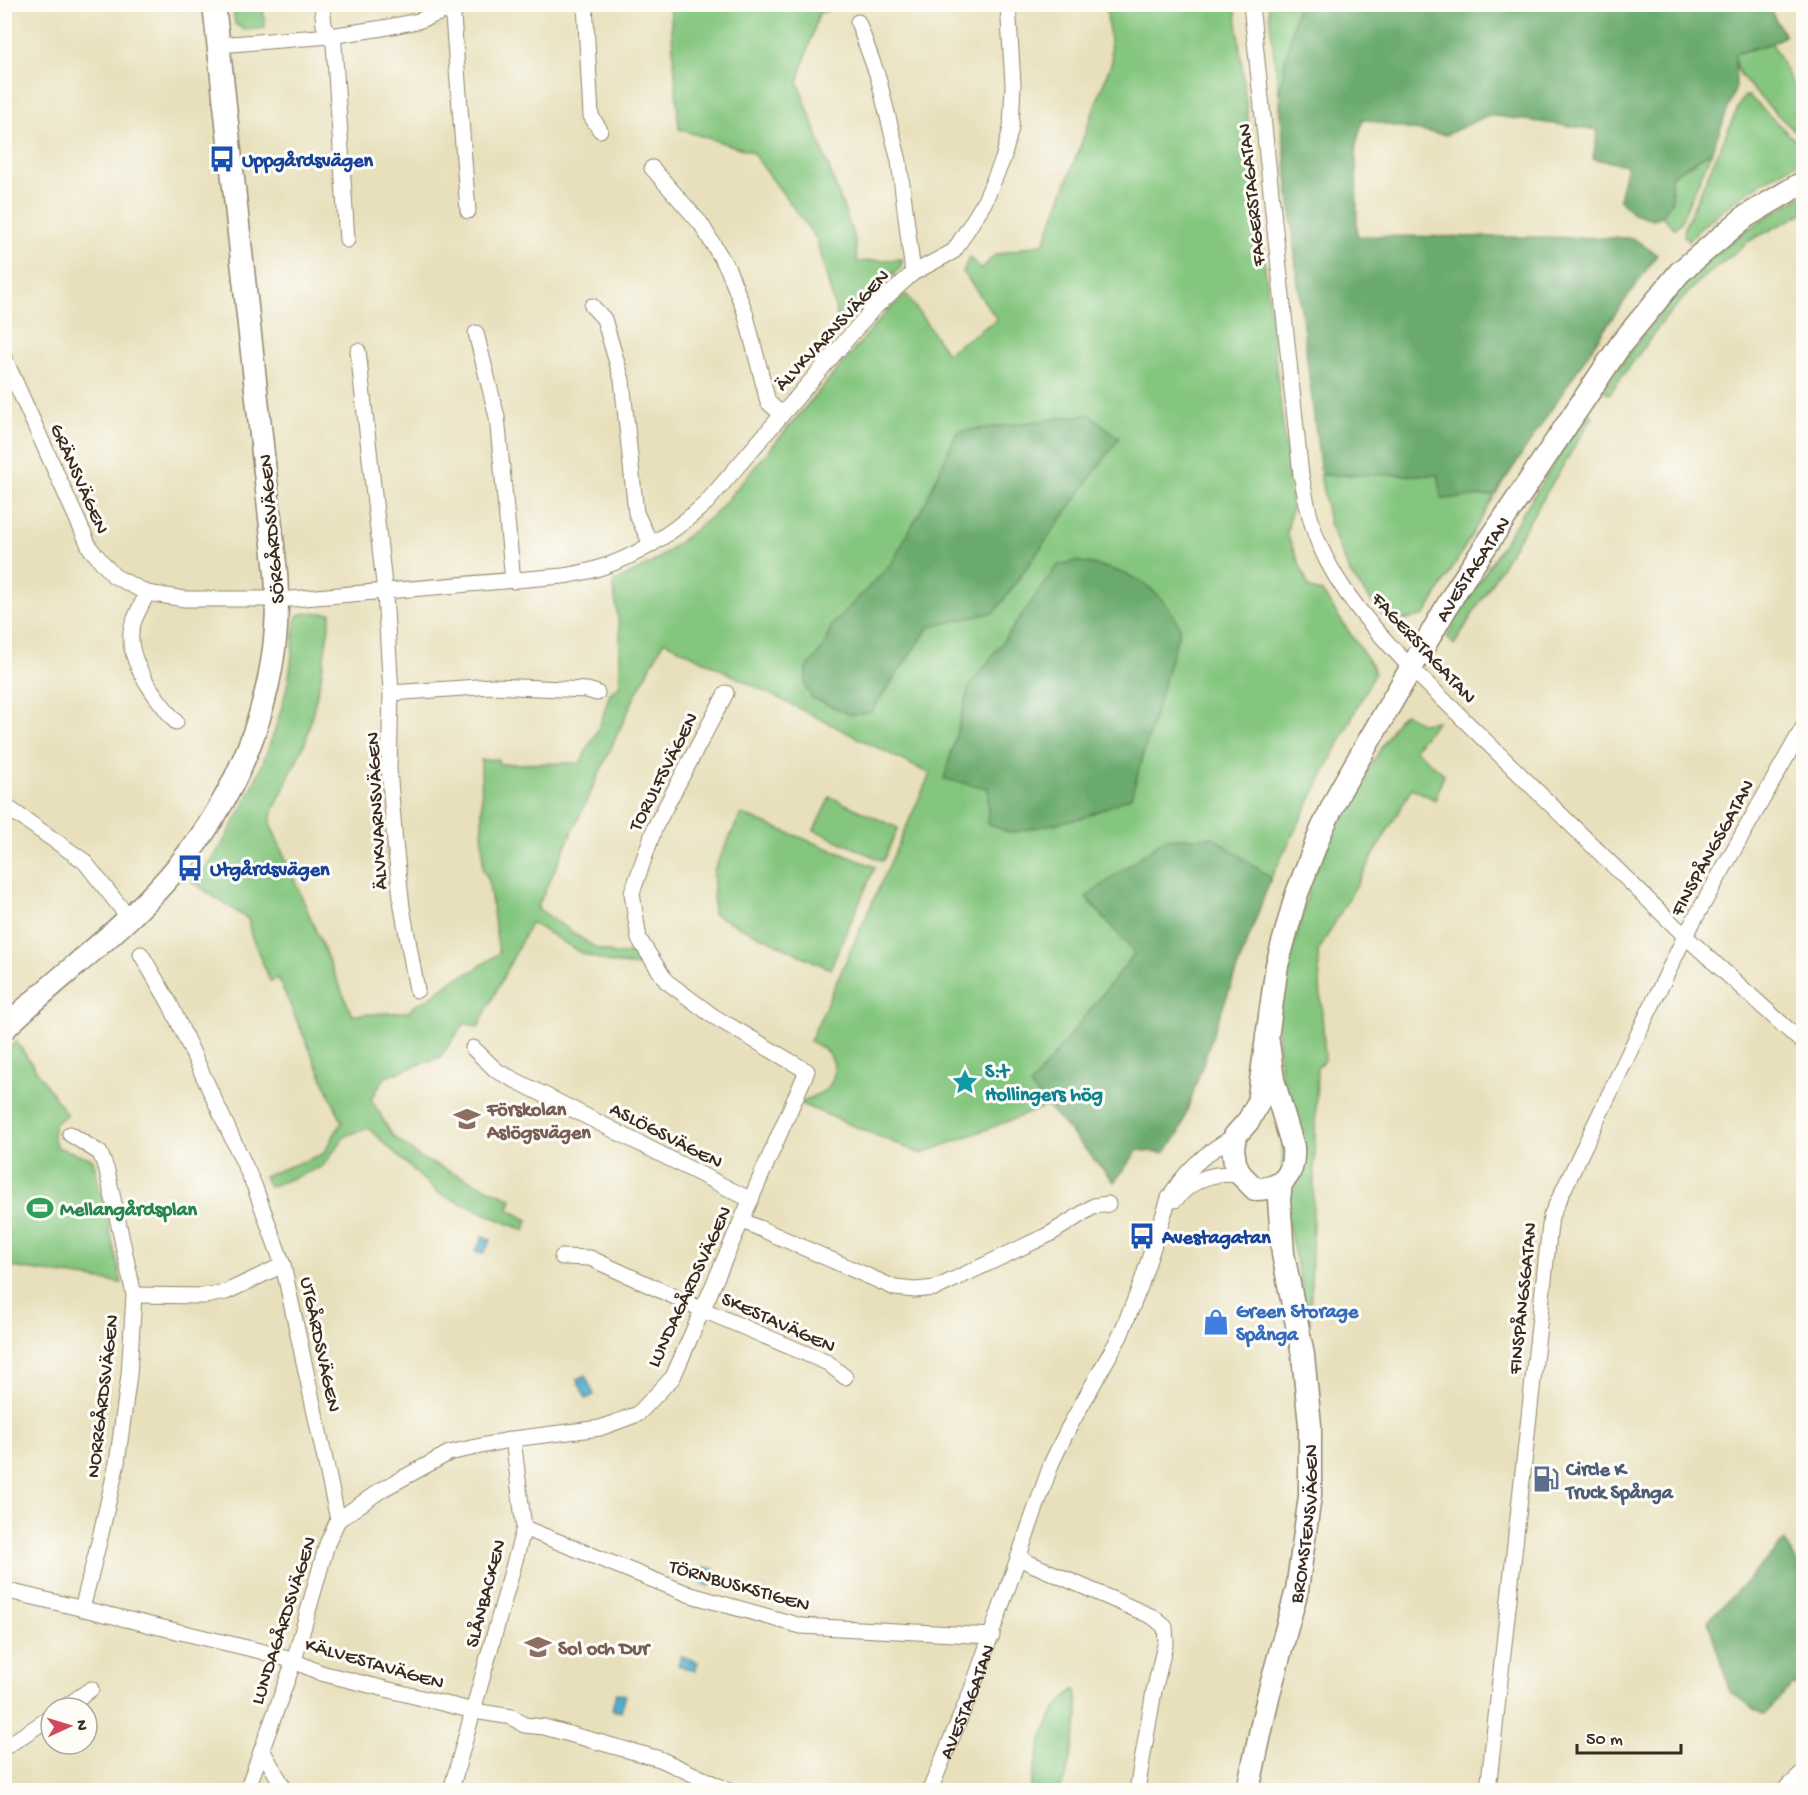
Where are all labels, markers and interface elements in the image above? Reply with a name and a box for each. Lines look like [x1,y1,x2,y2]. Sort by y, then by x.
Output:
street label: FAGERSTAGATAN [1235,122,1273,268]
bus stop icon: Uppgårdsvägen [207,144,237,174]
place label: Uppgårdsvägen [242,150,373,174]
street label: ÄLVKVARNSVÄGEN [771,266,896,397]
street label: GRÄNSVÄGEN [43,421,112,538]
street label: SÖRGÅRDSVÄGEN [253,453,291,605]
street label: AVESTAGATAN [1432,513,1517,627]
street label: FAGERSTAGATAN [1364,588,1480,710]
street label: TORULFSVÄGEN [625,710,705,836]
street label: ÄLVKVARNSVÄGEN [363,731,394,890]
street label: FINSPÅNGSGATAN [1664,775,1761,922]
bus stop icon: Utgårdsvägen [175,853,205,883]
place label: Utgårdsvägen [210,859,330,883]
place label: S:t Hollingers hög [985,1062,1103,1108]
place icon: S:t Hollingers hög [950,1067,980,1097]
street label: ASLÖGSVÄGEN [605,1099,726,1175]
place label: Förskolan Aslögsvägen [486,1100,591,1146]
school or university icon: Förskolan Aslögsvägen [452,1104,482,1134]
sports icon: Mellangårdsplan [25,1193,55,1223]
place label: Mellangårdsplan [60,1199,198,1223]
street label: LUNDAGÅRDSVÄGEN [641,1202,739,1372]
bus stop icon: Avestagatan [1127,1221,1157,1251]
street label: FINSPÅNGSGATAN [1502,1221,1544,1376]
place label: Avestagatan [1161,1228,1271,1251]
street label: UTGÅRDSVÄGEN [293,1274,347,1414]
street label: SKESTAVÄGEN [717,1289,838,1360]
place label: Green Storage Spånga [1236,1302,1359,1348]
shop icon: Green Storage Spånga [1201,1307,1231,1337]
street label: NORRGÅRDSVÄGEN [80,1313,126,1479]
street label: BROMSTENSVÄGEN [1286,1444,1325,1607]
place label: Circle K Truck Spånga [1564,1460,1674,1506]
fuel station icon: Circle K Truck Spånga [1531,1464,1561,1494]
street label: LUNDAGÅRDSVÄGEN [244,1533,323,1708]
street label: SLÅNBACKEN [459,1537,513,1650]
street label: TÖRNBUSKSTIGEN [665,1556,812,1618]
school or university icon: Sol och Dur [523,1632,553,1662]
street label: KÄLVESTAVÄGEN [302,1635,446,1696]
place label: Sol och Dur [558,1639,651,1662]
street label: AVESTAGATAN [936,1642,1002,1763]
north arrow [39,1696,99,1756]
scale bar [1577,1717,1680,1755]
text: N [71,1719,90,1732]
text: 50 m [1586,1730,1623,1751]

